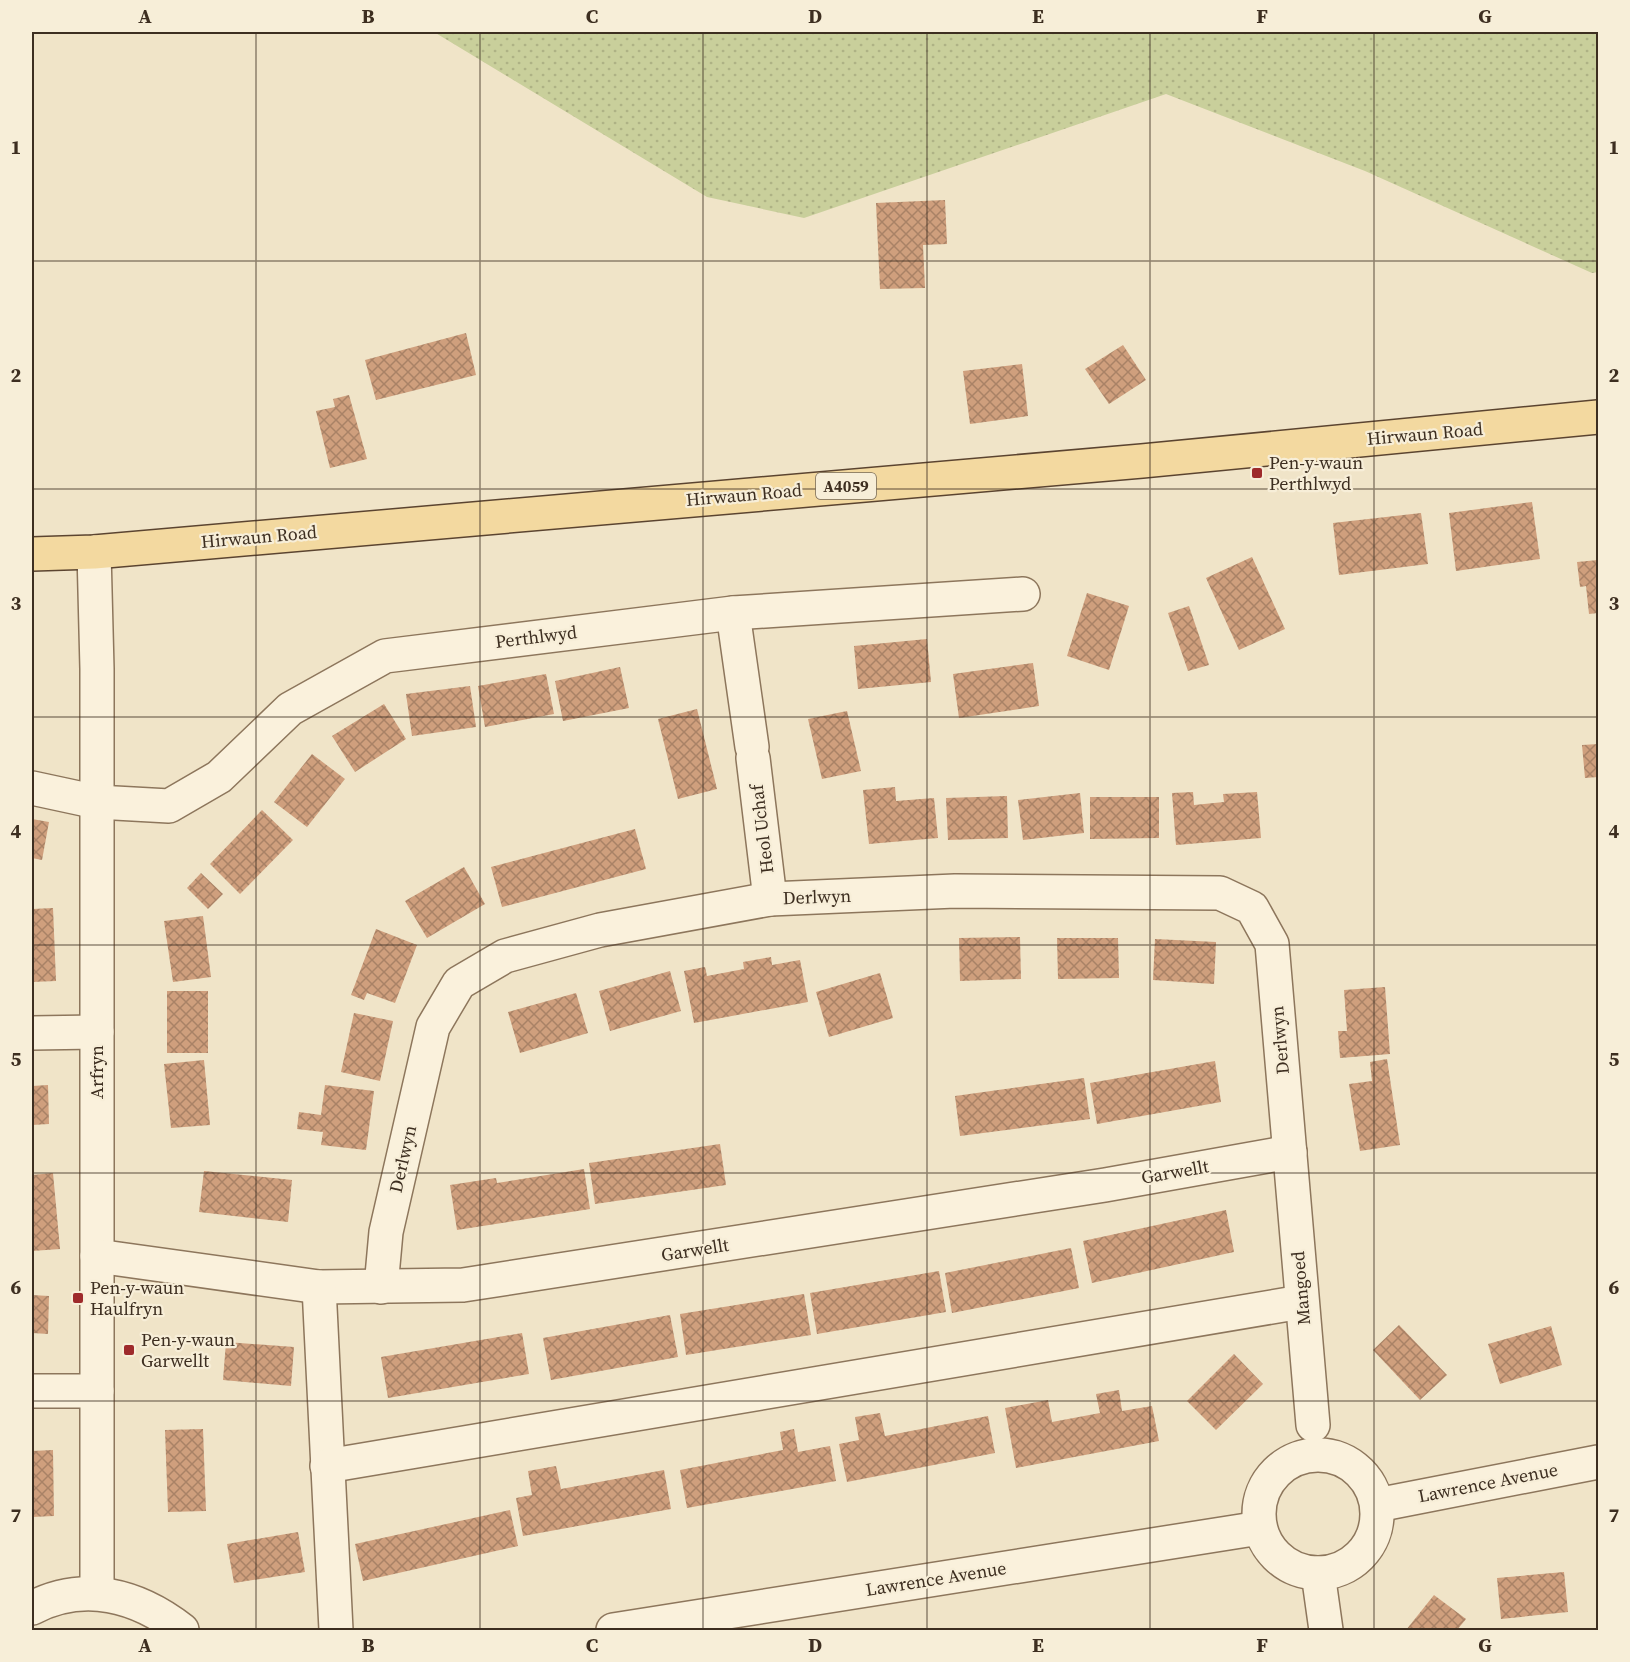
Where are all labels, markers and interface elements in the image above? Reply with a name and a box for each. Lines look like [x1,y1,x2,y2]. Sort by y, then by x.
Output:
text: A [138,2,152,30]
text: B [361,2,375,30]
text: C [586,2,598,30]
text: D [808,2,822,30]
text: E [1032,2,1044,30]
text: F [1256,2,1268,30]
text: G [1478,2,1492,30]
text: 1 [11,133,21,161]
text: 1 [1609,133,1619,161]
text: 2 [11,361,22,389]
text: 2 [1609,361,1620,389]
street label: Hirwaun Road [1366,416,1484,451]
place label: Pen-y-waun Perthlwyd [1269,450,1363,496]
marker: Pen-y-waun Perthlwyd [1250,466,1264,480]
road number: A4059 [816,473,876,499]
street label: Hirwaun Road [685,477,803,512]
street label: Hirwaun Road [200,519,318,554]
text: 3 [11,589,22,617]
text: 3 [1609,589,1620,617]
street label: Perthlwyd [494,619,578,654]
street label: Heol Uchaf [743,781,779,875]
text: 4 [11,817,22,845]
text: 4 [1609,817,1620,845]
street label: Derlwyn [782,883,852,910]
street label: Derlwyn [1264,1005,1295,1075]
text: 5 [11,1045,22,1073]
street label: Arfryn [84,1045,109,1099]
text: 5 [1609,1045,1620,1073]
street label: Derlwyn [383,1123,422,1195]
street label: Garwellt [1139,1153,1211,1190]
street label: Garwellt [659,1232,731,1267]
street label: Mangoed [1285,1250,1316,1326]
text: 6 [11,1273,22,1301]
text: 6 [1609,1273,1620,1301]
place label: Pen-y-waun Haulfryn [90,1275,184,1321]
marker: Pen-y-waun Haulfryn [71,1291,85,1305]
place label: Pen-y-waun Garwellt [141,1327,235,1373]
marker: Pen-y-waun Garwellt [122,1343,136,1357]
street label: Lawrence Avenue [1416,1457,1560,1508]
text: 7 [11,1501,22,1529]
text: 7 [1609,1501,1620,1529]
street label: Lawrence Avenue [864,1555,1008,1602]
text: A [138,1631,152,1659]
text: B [361,1631,375,1659]
text: C [586,1631,598,1659]
text: D [808,1631,822,1659]
text: E [1032,1631,1044,1659]
text: F [1256,1631,1268,1659]
text: G [1478,1631,1492,1659]

